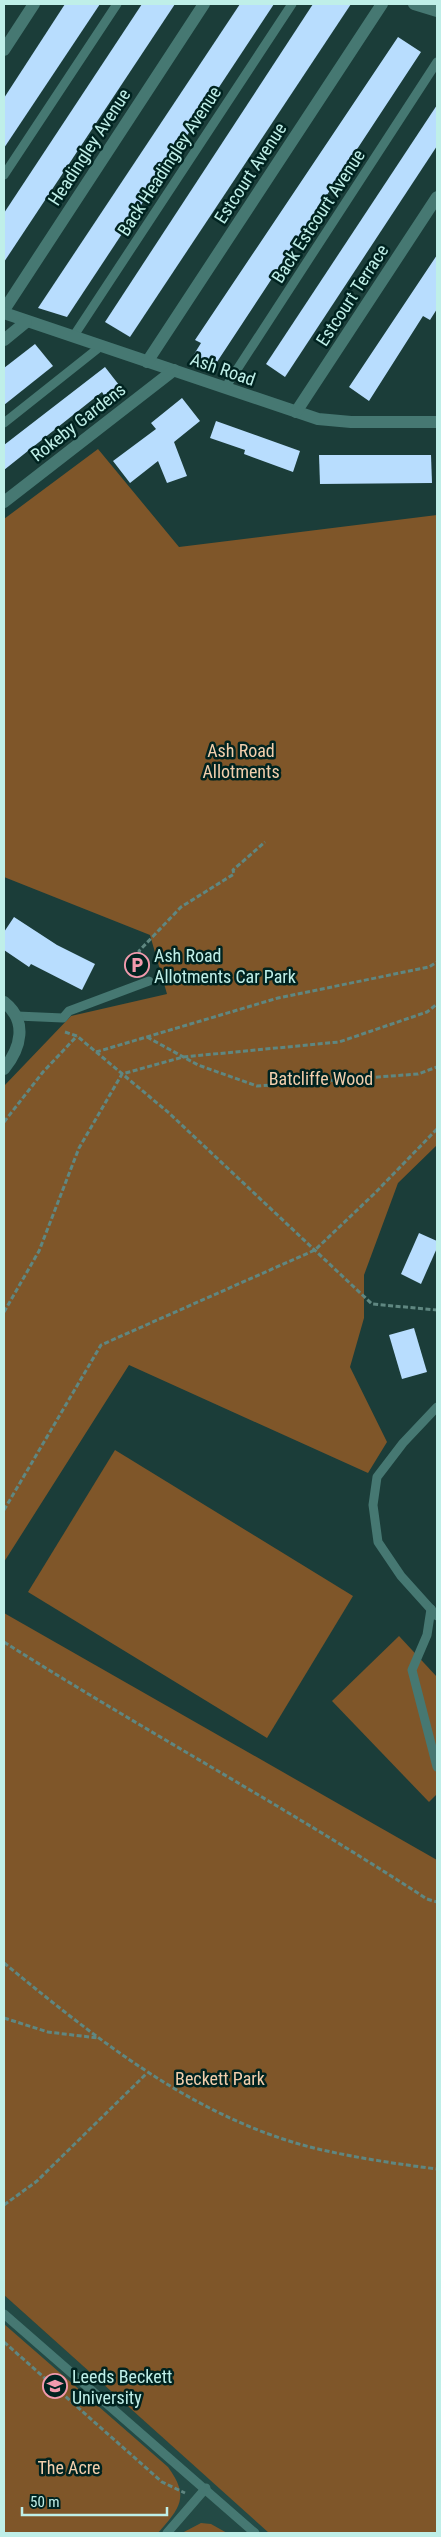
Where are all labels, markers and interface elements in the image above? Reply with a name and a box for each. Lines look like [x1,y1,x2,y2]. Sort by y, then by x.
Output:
street label: Back Headingley Avenue [113,82,225,240]
street label: Headingley Avenue [43,85,135,209]
street label: Estcourt Avenue [210,119,290,227]
street label: Back Estcourt Avenue [267,145,369,287]
street label: Estcourt Terrace [311,240,393,350]
street label: Ash Road [188,348,258,390]
street label: Rokeby Gardens [27,379,129,465]
park label: Ash Road Allotments [202,740,280,782]
place label: Ash Road Allotments Car Park [154,945,296,987]
parking icon: Ash Road Allotments Car Park [124,952,150,978]
park label: Batcliffe Wood [269,1068,373,1089]
park label: Beckett Park [175,2068,265,2089]
place label: Leeds Beckett University [72,2366,172,2408]
school or university icon: Leeds Beckett University [42,2373,68,2399]
park label: The Acre [37,2457,101,2478]
scale bar [22,2484,168,2516]
text: 50 m [30,2493,60,2511]

